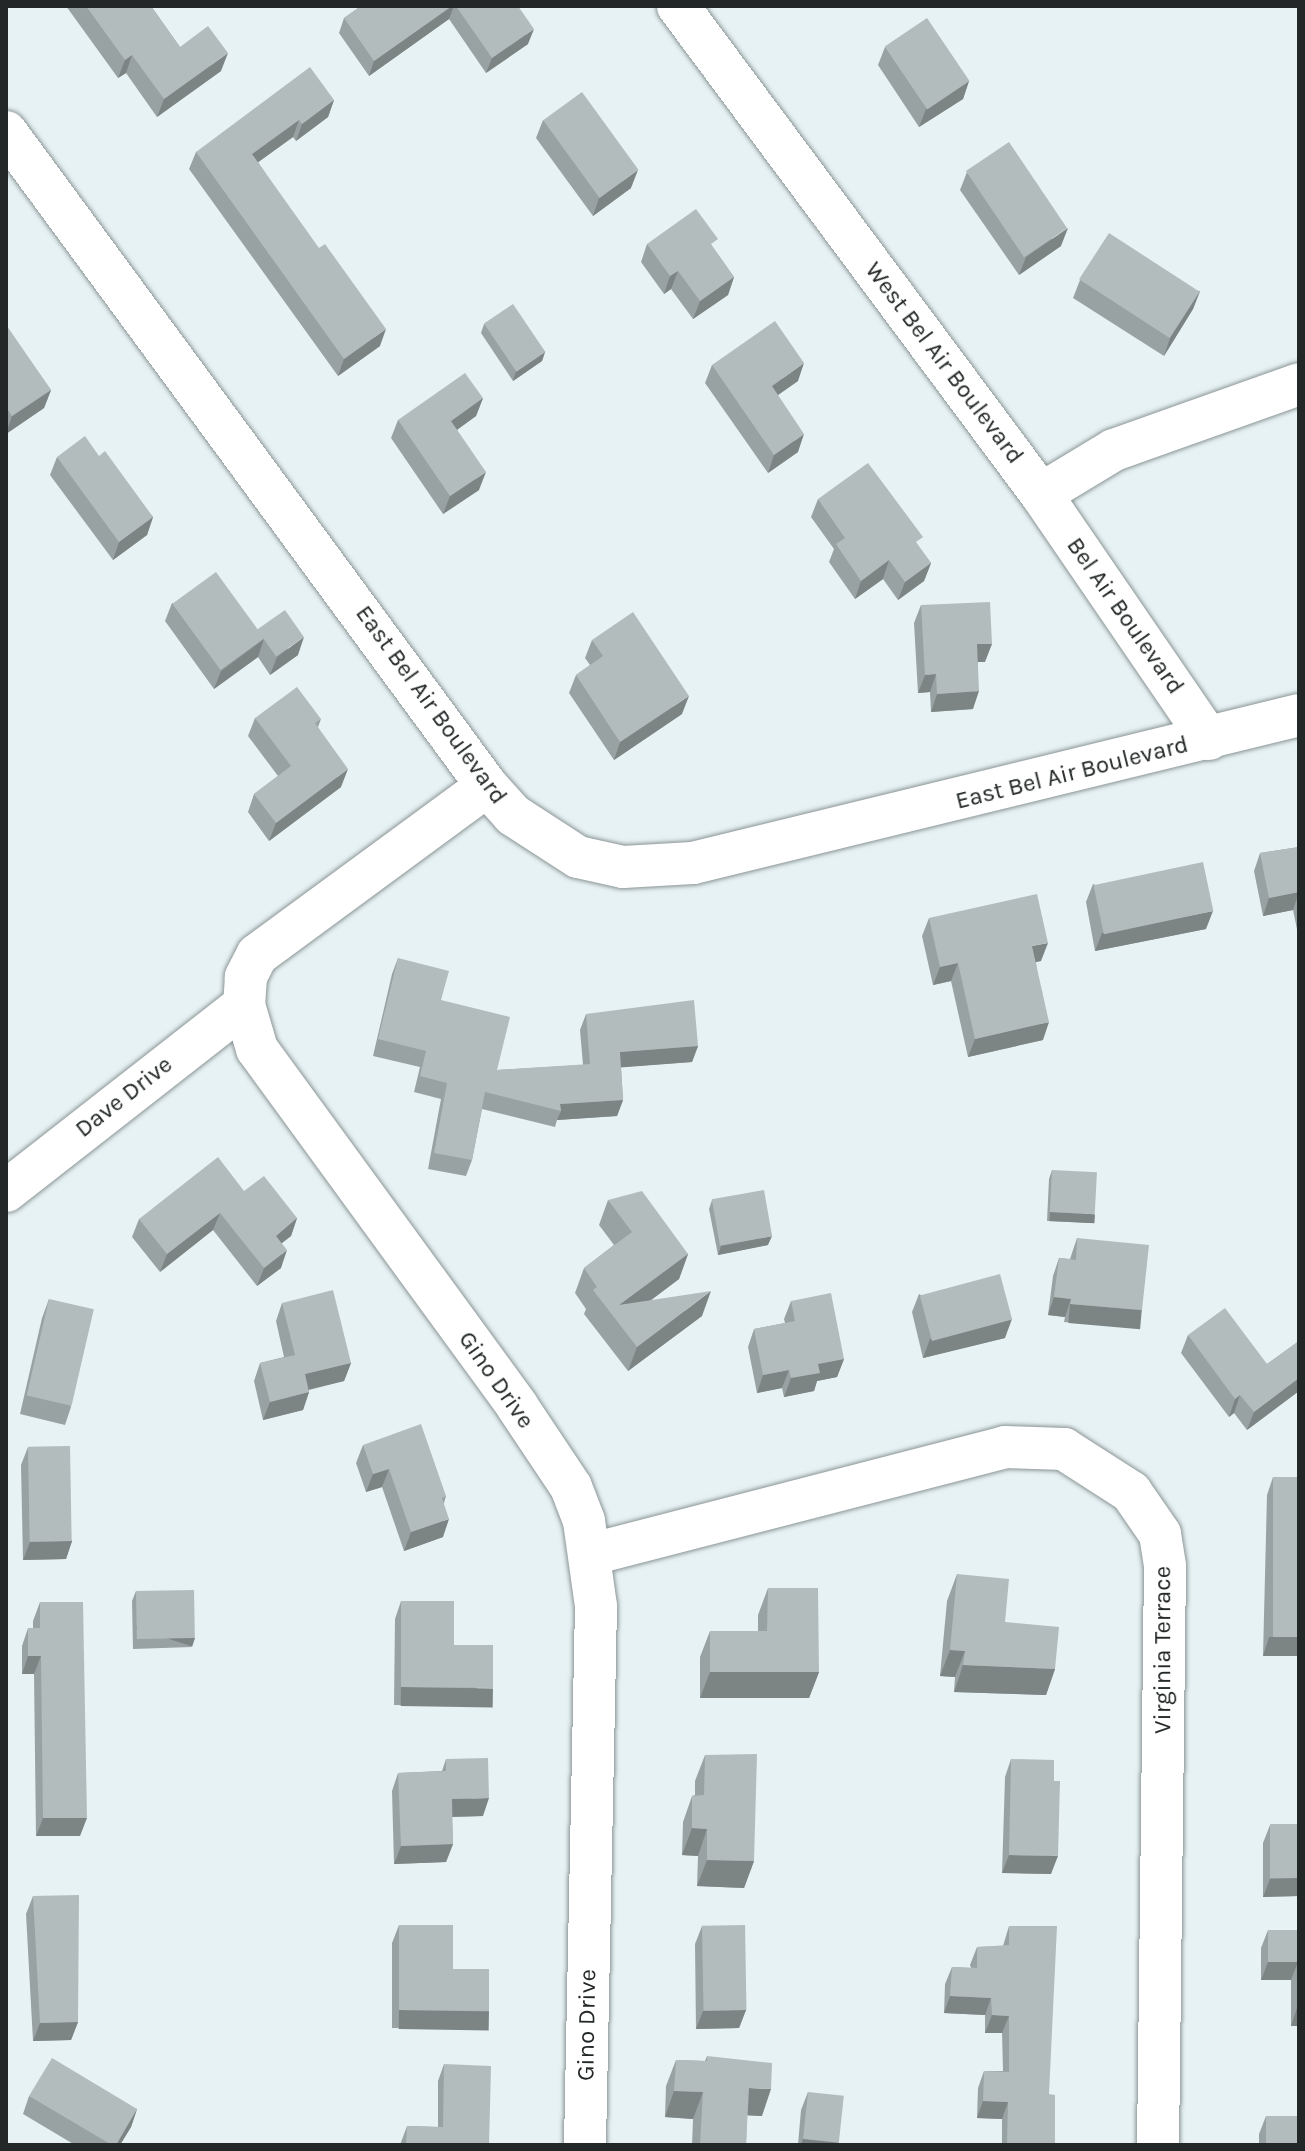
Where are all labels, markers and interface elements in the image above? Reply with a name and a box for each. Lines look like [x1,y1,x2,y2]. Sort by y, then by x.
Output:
street label: West Bel Air Boulevard [859,256,1029,470]
street label: Bel Air Boulevard [1060,532,1190,700]
street label: East Bel Air Boulevard [349,600,513,810]
street label: East Bel Air Boulevard [953,730,1191,816]
street label: Dave Drive [70,1050,178,1144]
street label: Gino Drive [452,1326,540,1434]
street label: Virginia Terrace [1149,1566,1177,1734]
street label: Gino Drive [572,1969,602,2081]

